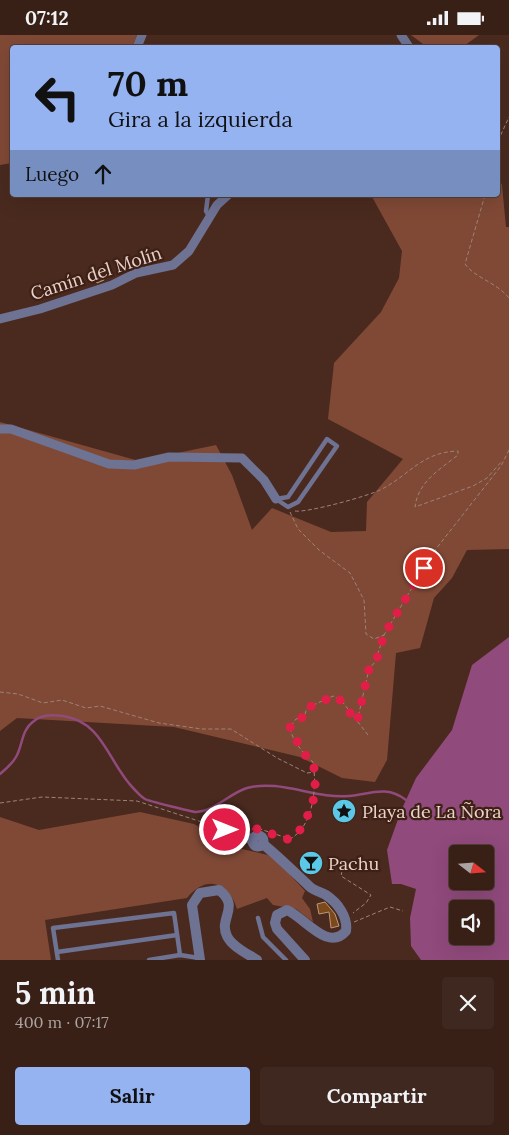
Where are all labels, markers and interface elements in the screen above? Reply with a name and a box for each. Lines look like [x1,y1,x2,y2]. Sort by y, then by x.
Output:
text: 07:12 [25,6,69,30]
text: 70 m [108,61,188,106]
icon: left [25,65,90,130]
text: Gira a la izquierda [108,105,293,133]
icon: ahead [89,160,117,188]
text: Luego [25,162,79,186]
street label: Camín del Molín [27,241,165,305]
pin [403,547,445,589]
icon: arrive [410,554,438,582]
place icon: Playa de La Ñora [331,798,357,824]
place label: Playa de La Ñora [362,800,501,823]
position arrow [198,803,250,855]
north arrow [449,845,494,890]
map controls [449,845,494,945]
bar icon: Pachu [298,850,324,876]
place label: Pachu [328,852,379,875]
button: sound [449,900,494,945]
text: 5 min [15,974,96,1012]
button: close [442,977,494,1029]
text: 400 m · 07:17 [15,1012,109,1032]
button: Salir [15,1067,250,1125]
button: Compartir [260,1067,494,1125]

